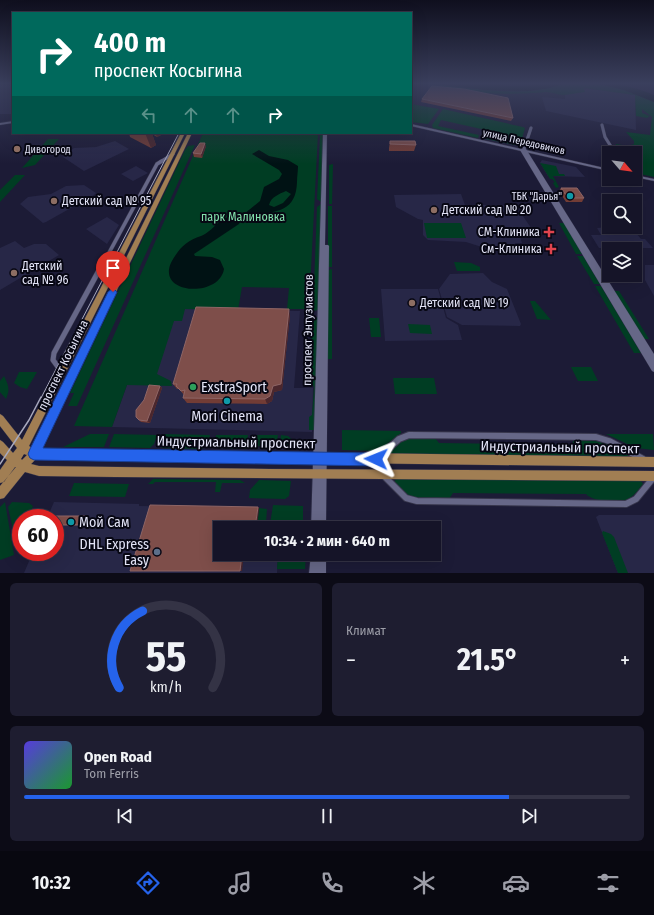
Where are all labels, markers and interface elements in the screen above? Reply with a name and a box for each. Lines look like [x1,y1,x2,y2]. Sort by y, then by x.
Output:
text: 400 m [94,26,166,59]
icon: right [28,28,80,80]
text: проспект Косыгина [94,60,242,82]
icon: left [138,104,160,126]
icon: ahead [180,104,202,126]
icon: ahead [222,104,244,126]
icon: right [264,104,286,126]
street label: улица Передовиков [481,127,566,157]
marker: Дивогород [12,144,22,154]
place label: Дивогород [24,144,71,156]
north arrow [602,146,642,186]
map controls [602,146,642,282]
place label: ТБК "Дарья" [512,191,562,203]
marker: ТБК "Дарья" [565,191,575,201]
place label: Детский сад № 95 [61,194,152,208]
button: search [602,194,642,234]
marker: Детский сад № 95 [49,196,59,206]
place label: Детский сад № 20 [441,203,532,217]
marker: Детский сад № 20 [429,205,439,215]
park label: парк Малиновка [201,210,285,224]
place label: СМ-Клиника [478,225,540,239]
marker: СМ-Клиника [543,226,555,238]
place label: См-Клиника [481,242,542,256]
button: layers [602,242,642,282]
marker: См-Клиника [545,243,557,255]
pin [96,251,130,292]
icon: arrive [102,257,124,279]
place label: Детский сад № 96 [21,259,68,287]
marker: Детский сад № 96 [9,268,19,278]
street label: проспект Энтузиастов [300,274,316,386]
place label: Детский сад № 19 [419,296,509,310]
marker: Детский сад № 19 [407,298,417,308]
street label: проспект Косыгина [35,317,91,412]
place label: ExstraSport [201,379,267,396]
marker: ExstraSport [188,382,198,392]
marker: Mori Cinema [222,396,232,406]
place label: Mori Cinema [191,408,263,425]
street label: Индустриальный проспект [156,433,316,452]
position arrow [355,438,397,480]
street label: Индустриальный проспект [480,438,640,457]
speed limit sign: 60 [12,509,64,561]
place label: Мой Сам [79,514,129,531]
marker: Мой Сам [66,517,76,527]
text: 10:34 · 2 мин · 640 m [264,532,390,550]
place label: DHL Express Easy [80,536,150,569]
marker: DHL Express Easy [152,547,162,557]
text: Климат [346,623,386,638]
text: 55 [146,631,186,681]
text: 21.5° [457,642,519,678]
text: − [346,647,356,674]
text: + [620,647,630,674]
text: km/h [150,678,182,695]
text: Open Road [84,748,152,766]
text: Tom Ferris [84,766,139,781]
icon: previous [114,805,136,827]
icon: pause [316,805,338,827]
icon: next [518,805,540,827]
icon: directions [134,869,162,897]
icon: music [226,869,254,897]
icon: phone [318,869,346,897]
icon: climate [410,869,438,897]
icon: car [502,869,530,897]
icon: filters [594,869,622,897]
text: 10:32 [32,872,71,894]

